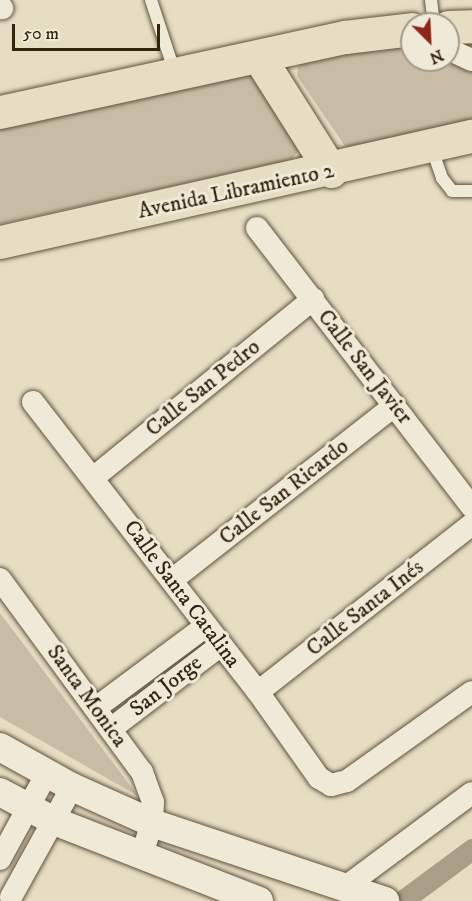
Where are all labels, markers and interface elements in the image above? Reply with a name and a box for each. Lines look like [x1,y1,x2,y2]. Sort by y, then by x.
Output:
scale bar [15,12,164,50]
north arrow [400,12,460,72]
text: 50 m [23,23,59,45]
text: N [426,45,447,68]
street label: Avenida Libramiento 2 [136,157,336,225]
street label: Calle San Javier [312,304,418,430]
street label: Calle San Pedro [140,334,266,442]
street label: Calle San Ricardo [214,433,354,551]
street label: Calle Santa Catalina [118,515,246,673]
street label: Calle Santa Inés [301,554,429,662]
street label: Santa Monica [41,640,133,752]
street label: San Jorge [125,650,207,722]

